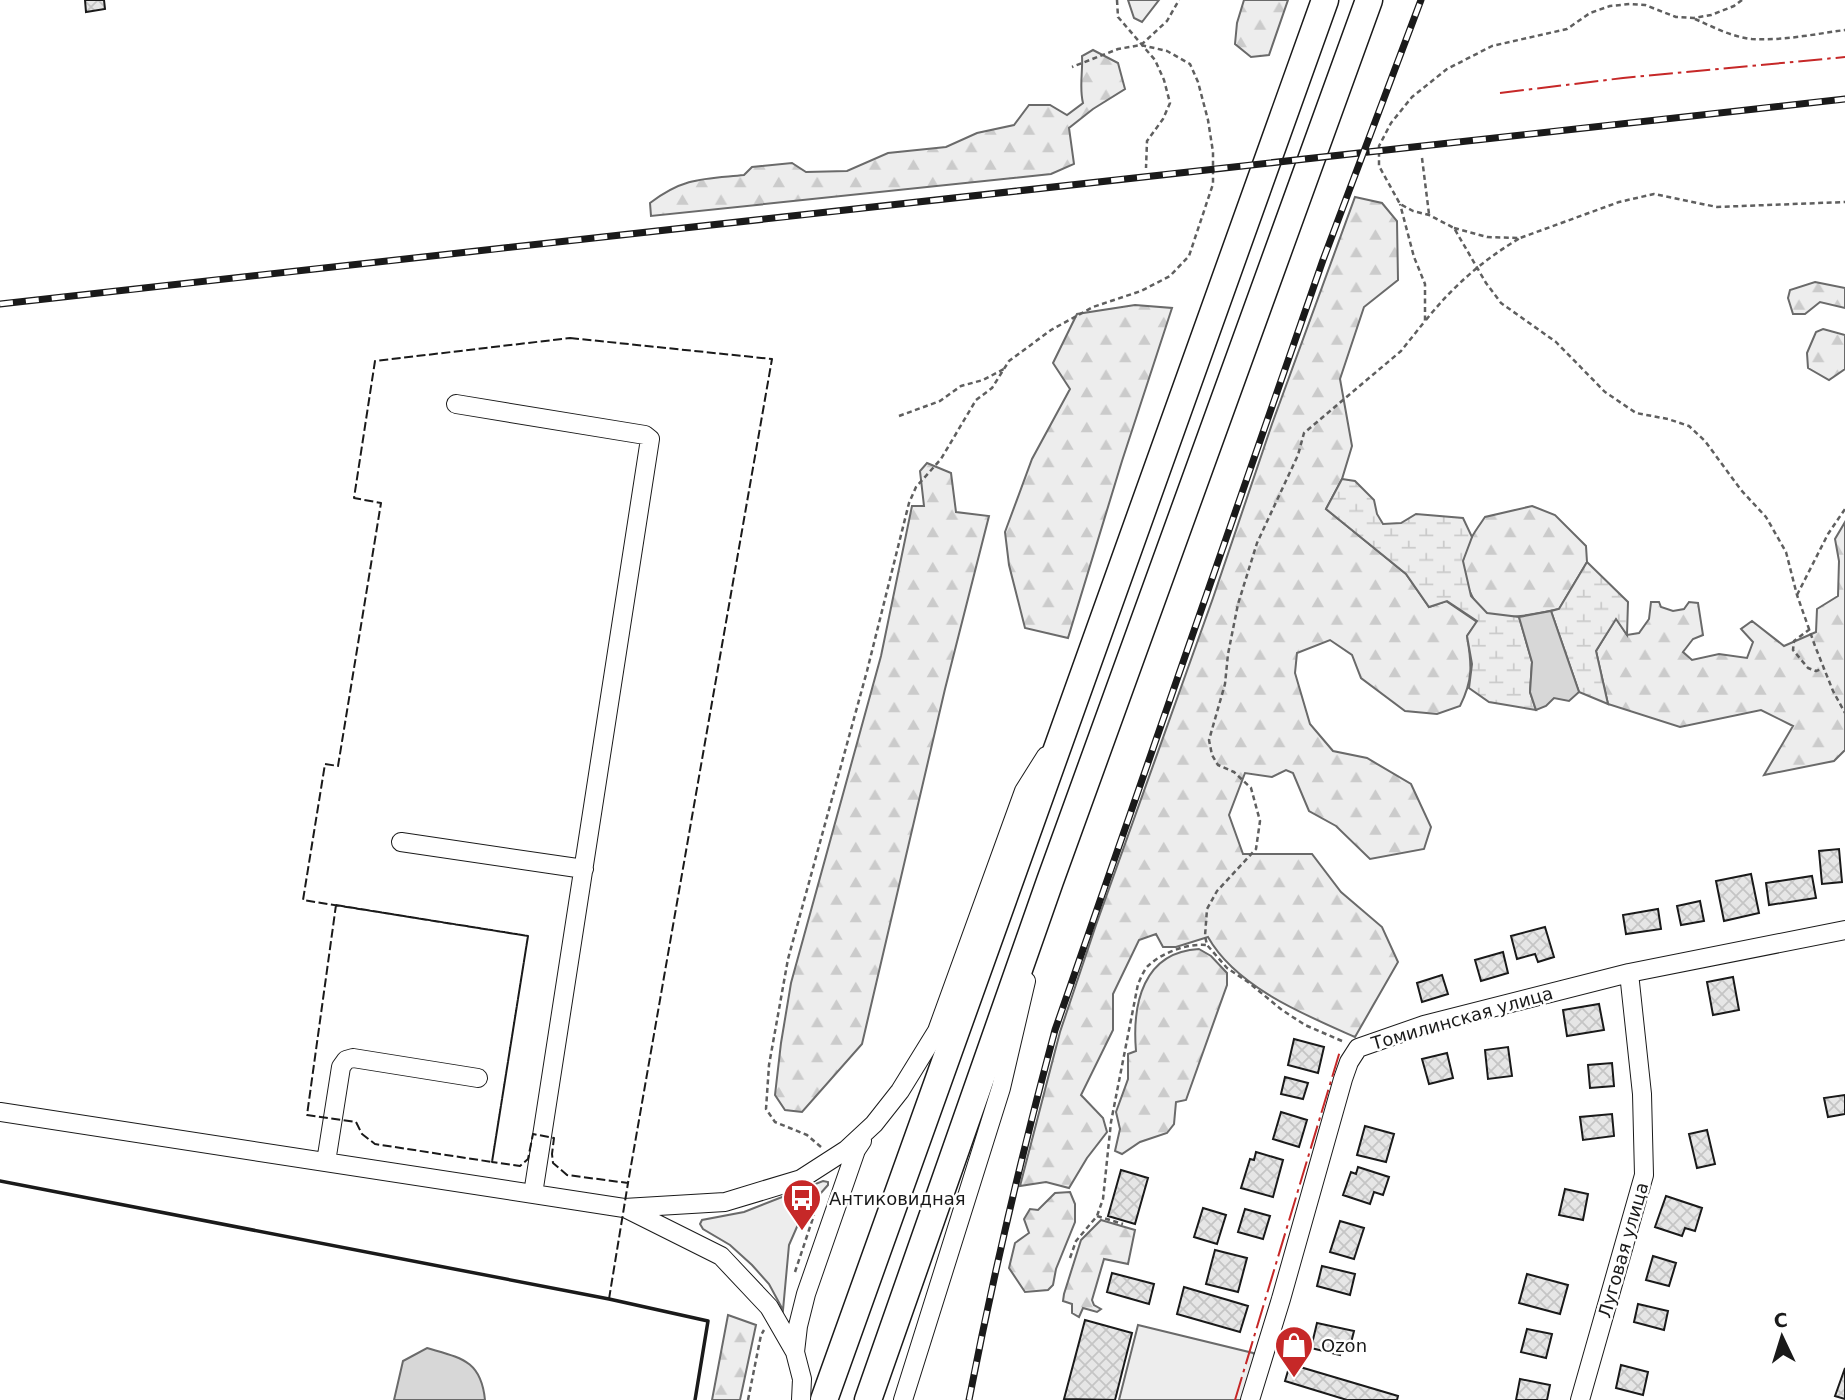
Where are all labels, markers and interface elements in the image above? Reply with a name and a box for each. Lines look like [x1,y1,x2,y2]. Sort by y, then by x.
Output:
street label: Томилинская улица [1368,982,1555,1054]
bus stop icon: Антиковидная [781,1177,823,1232]
street label: Луговая улица [1594,1180,1652,1320]
place label: Антиковидная [829,1188,966,1209]
north arrow [1747,1302,1817,1372]
text: С [1773,1309,1789,1332]
shop icon: Ozon [1273,1324,1315,1379]
place label: Ozon [1321,1335,1367,1356]

